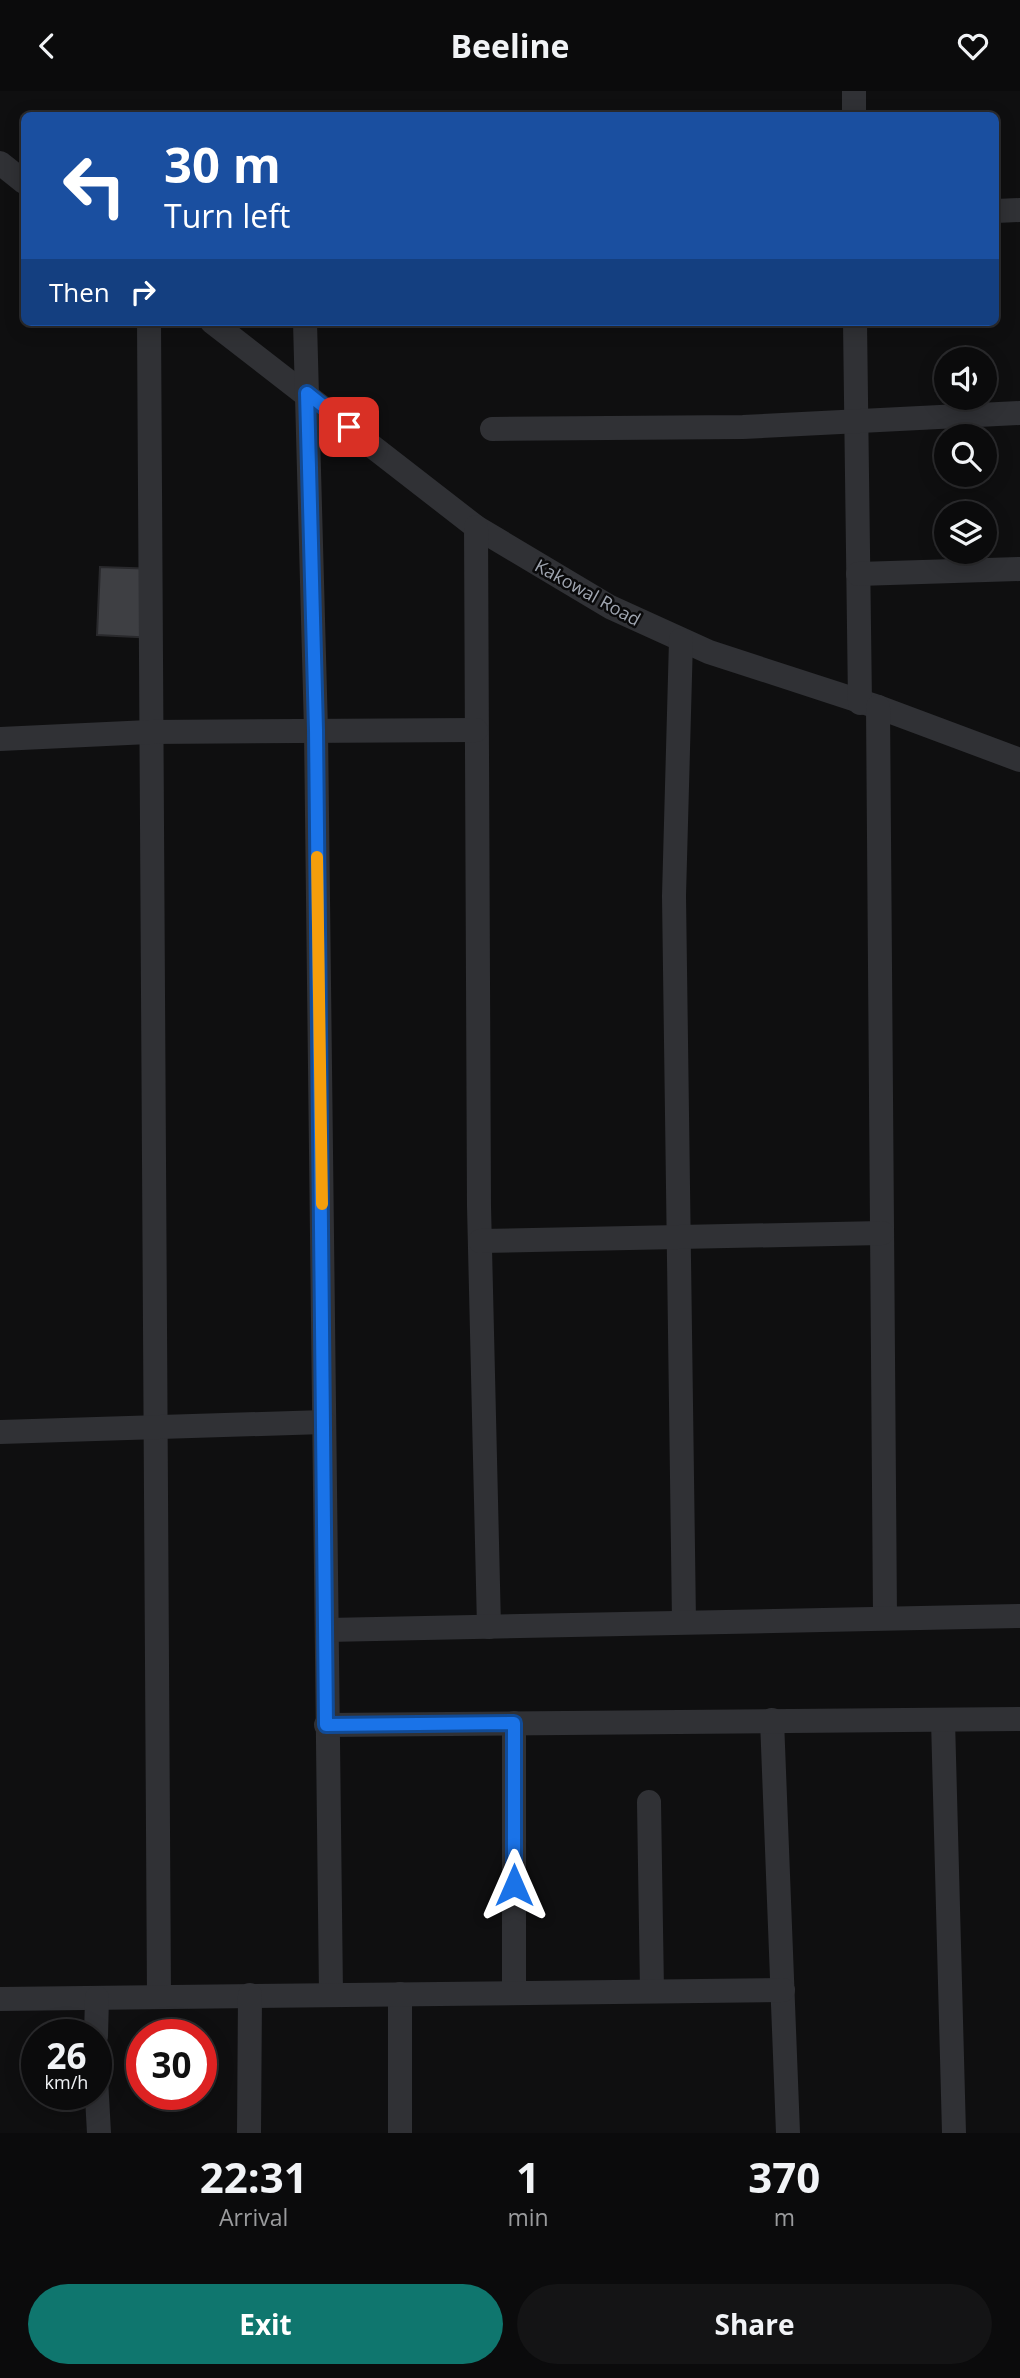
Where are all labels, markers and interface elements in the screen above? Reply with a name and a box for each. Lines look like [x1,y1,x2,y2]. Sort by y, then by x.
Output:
text: Beeline [451,24,569,67]
icon: back [28,27,66,65]
icon: heart [954,27,992,65]
text: 30 m [164,131,281,197]
icon: left [49,140,140,231]
text: Turn left [164,194,290,237]
icon: right [124,273,162,311]
text: Then [49,274,110,310]
map controls [934,347,997,564]
button: sound [934,347,997,410]
pin [319,397,379,457]
icon: arrive [330,408,368,446]
button: search [934,424,997,487]
button: layers [934,501,997,564]
street label: Kakowal Road [531,553,645,631]
position arrow [477,1848,551,1922]
speed limit sign: 30 [126,2019,217,2110]
text: 26 [46,2032,87,2079]
text: km/h [45,2070,88,2094]
text: 22:31 [200,2148,308,2205]
text: 1 [516,2148,540,2205]
text: 370 [748,2148,820,2205]
text: Arrival [219,2201,288,2233]
text: min [507,2201,549,2233]
text: m [774,2201,795,2233]
button: Exit [28,2284,503,2364]
button: Share [517,2284,992,2364]

